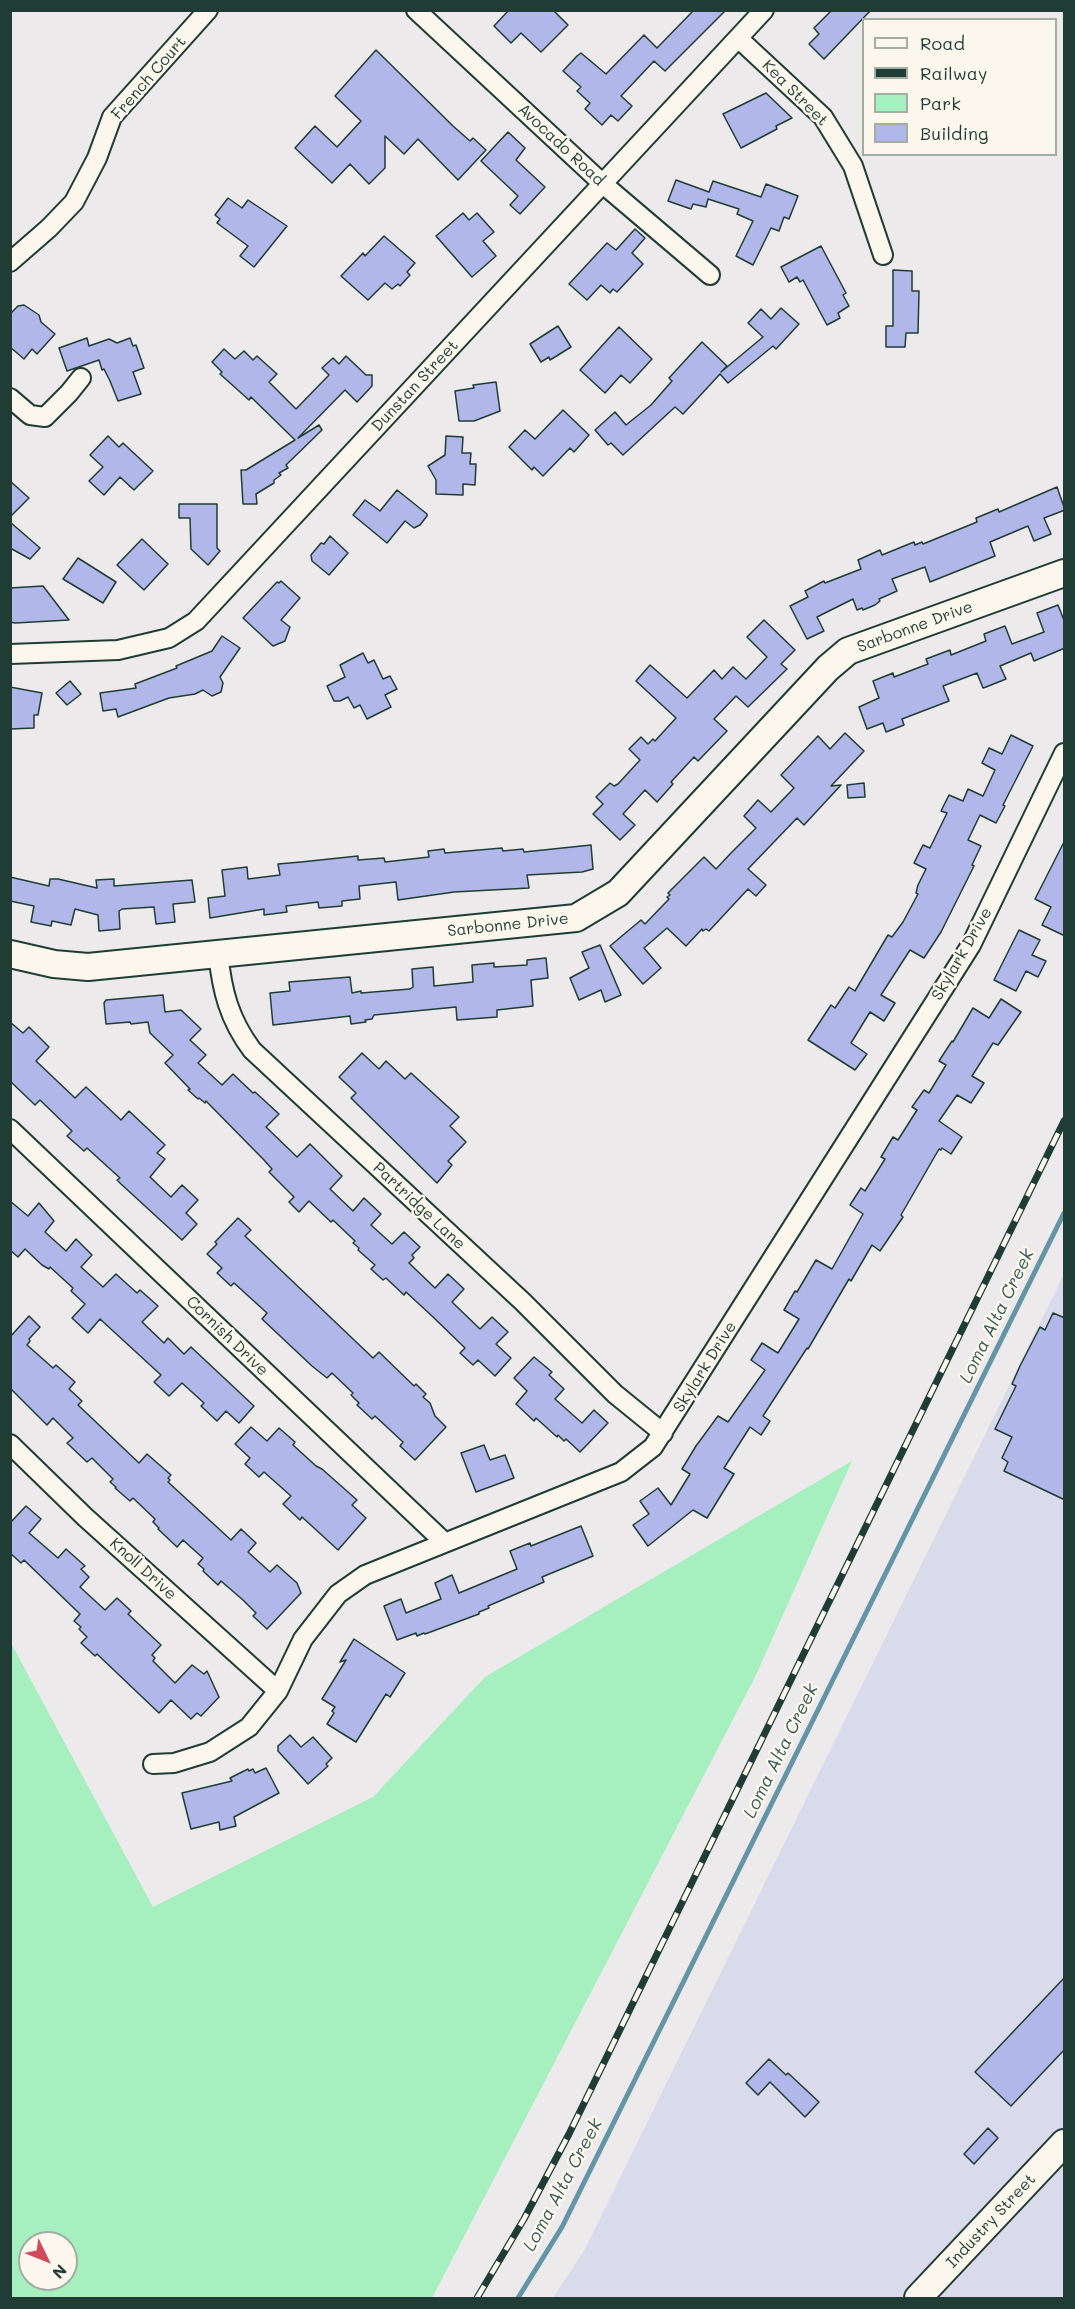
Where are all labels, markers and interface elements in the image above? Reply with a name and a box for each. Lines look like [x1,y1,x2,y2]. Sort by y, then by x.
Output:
legend [862,18,1057,156]
text: Road [920,31,965,55]
street label: French Court [108,32,190,124]
street label: Kea Street [758,56,832,130]
text: Railway [920,61,987,85]
text: Park [920,91,961,115]
street label: Avocado Road [514,100,608,190]
text: Building [920,121,988,145]
street label: Dunstan Street [368,336,462,436]
street label: Sarbonne Drive [855,597,975,657]
street label: Skylark Drive [928,904,996,1004]
street label: Sarbonne Drive [446,909,570,941]
street label: Partridge Lane [369,1158,469,1254]
water label: Loma Alta Creek [955,1245,1039,1387]
street label: Cornish Drive [182,1292,272,1380]
street label: Skylark Drive [669,1318,741,1416]
street label: Knoll Drive [106,1534,180,1604]
water label: Loma Alta Creek [739,1680,823,1822]
water label: Loma Alta Creek [519,2115,607,2255]
street label: Industry Street [942,2170,1040,2272]
north arrow [18,2231,78,2291]
text: N [48,2261,72,2284]

